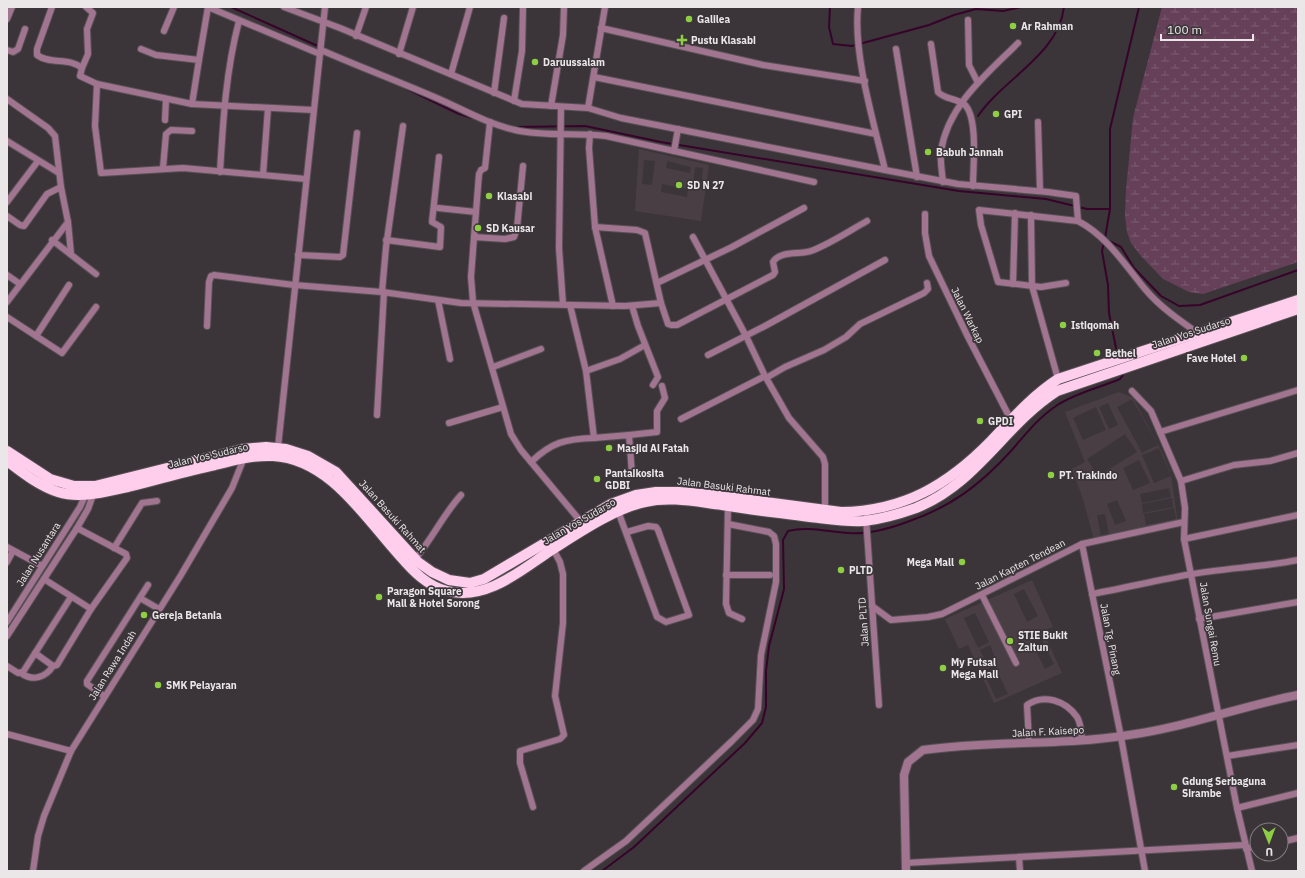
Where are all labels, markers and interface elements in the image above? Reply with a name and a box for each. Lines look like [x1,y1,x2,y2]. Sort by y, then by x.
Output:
place label: Galilea [697,13,730,26]
marker: Galilea [684,14,694,24]
scale bar [1161,16,1253,42]
place label: Ar Rahman [1021,20,1073,33]
marker: Ar Rahman [1008,21,1018,31]
text: 100 m [1167,22,1202,37]
marker: Pustu Klasabi [676,34,688,46]
place label: Pustu Klasabi [691,34,756,47]
place label: Daruussalam [543,56,605,69]
marker: Daruussalam [530,57,540,67]
place label: GPI [1004,108,1022,121]
marker: GPI [991,109,1001,119]
place label: Babuh Jannah [936,146,1004,159]
marker: Babuh Jannah [923,147,933,157]
place label: SD N 27 [687,179,724,192]
marker: SD N 27 [674,180,684,190]
place label: Klasabi [497,190,532,203]
marker: Klasabi [484,191,494,201]
place label: SD Kausar [486,222,535,235]
marker: SD Kausar [473,223,483,233]
street label: Jalan Warkap [948,285,987,346]
street label: Jalan Yos Sudarso [1150,314,1232,351]
place label: Istiqomah [1071,319,1119,332]
marker: Istiqomah [1058,320,1068,330]
place label: Bethel [1105,347,1136,360]
marker: Bethel [1092,348,1102,358]
place label: Fave Hotel [1186,352,1236,365]
marker: Fave Hotel [1239,353,1249,363]
place label: GPDI [988,415,1013,428]
marker: GPDI [975,416,985,426]
street label: Jalan Yos Sudarso [167,440,250,471]
place label: Masjid Al Fatah [617,442,689,455]
marker: Masjid Al Fatah [604,443,614,453]
place label: Pantaikosita GDBI [605,467,664,492]
place label: PT. Trakindo [1059,469,1118,482]
marker: PT. Trakindo [1046,470,1056,480]
marker: Pantaikosita GDBI [592,474,602,484]
street label: Jalan Basuki Rahmat [676,474,772,499]
street label: Jalan Basuki Rahmat [356,477,429,556]
street label: Jalan Yos Sudarso [541,495,618,547]
street label: Jalan Nusantara [14,519,64,589]
street label: Jalan Kapten Tendean [973,536,1067,593]
place label: Mega Mall [907,556,954,569]
marker: Mega Mall [957,557,967,567]
place label: PLTD [849,564,873,577]
marker: PLTD [836,565,846,575]
street label: Jalan Sungai Remu [1197,581,1224,667]
place label: Paragon Square Mall & Hotel Sorong [387,585,480,610]
marker: Paragon Square Mall & Hotel Sorong [374,592,384,602]
street label: Jalan PLTD [855,597,872,647]
street label: Jalan Tg. Pinang [1097,602,1124,677]
place label: Gereja Betania [152,609,222,622]
marker: Gereja Betania [139,610,149,620]
street label: Jalan Rawa Indah [86,628,139,703]
place label: STIE Bukit Zaitun [1018,629,1068,654]
marker: STIE Bukit Zaitun [1005,636,1015,646]
place label: My Futsal Mega Mall [951,656,998,681]
marker: My Futsal Mega Mall [938,663,948,673]
place label: SMK Pelayaran [166,679,237,692]
marker: SMK Pelayaran [153,680,163,690]
street label: Jalan F. Kaisepo [1012,723,1085,740]
place label: Gdung Serbaguna Sirambe [1182,775,1266,800]
marker: Gdung Serbaguna Sirambe [1169,782,1179,792]
north arrow [1249,822,1289,862]
text: U [1265,845,1273,859]

